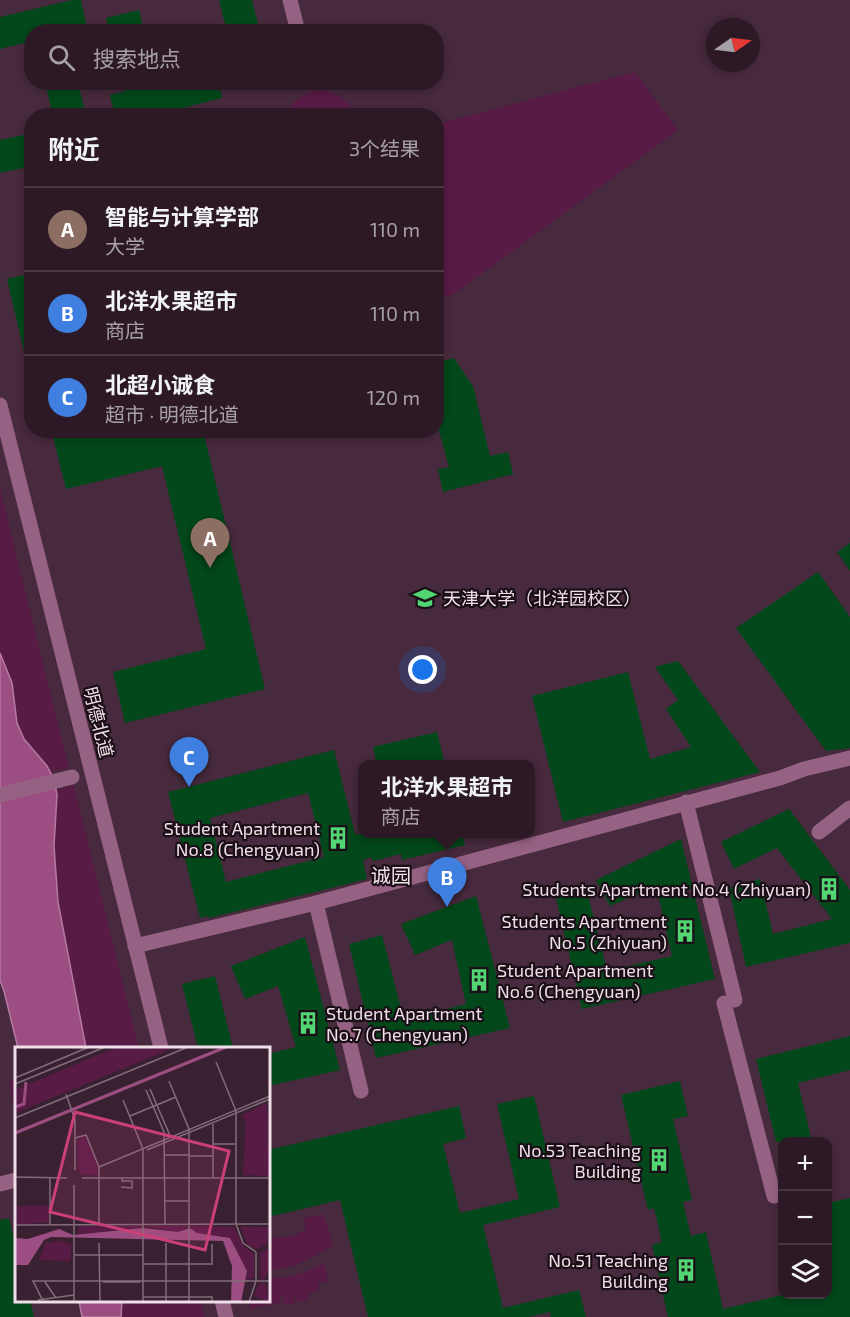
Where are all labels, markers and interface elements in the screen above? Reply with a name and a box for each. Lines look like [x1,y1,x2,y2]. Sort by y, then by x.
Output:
north arrow [706,18,760,72]
search box [24,24,444,90]
icon: search [45,41,78,74]
text: 搜索地点 [93,45,181,71]
text: 附近 [48,133,100,164]
text: 3个结果 [349,136,420,160]
text: 智能与计算学部 [105,203,259,229]
text: A [61,217,74,241]
text: 110 m [370,217,420,241]
text: 大学 [105,234,145,258]
text: 北洋水果超市 [105,287,237,313]
text: B [61,301,74,325]
text: 110 m [370,301,420,325]
text: 商店 [105,318,145,342]
text: 北超小诚食 [105,371,215,397]
text: C [62,385,73,409]
text: 120 m [367,385,420,409]
text: 超市 · 明德北道 [105,402,239,426]
pin: A [190,518,230,568]
school or university icon: 天津大学（北洋园校区） [412,585,438,611]
place label: 天津大学（北洋园校区） [443,587,641,609]
your location [408,655,437,684]
street label: 明德北道 [80,684,118,760]
pin: C [170,738,208,787]
popup [358,760,535,838]
text: 北洋水果超市 [380,773,513,799]
text: 商店 [380,804,420,828]
place label: Student Apartment No.8 (Chengyuan) [164,817,320,860]
building icon: Student Apartment No.8 (Chengyuan) [325,825,351,851]
pin: B [428,858,466,907]
district label: 诚园 [371,863,411,887]
building icon: Students Apartment No.4 (Zhiyuan) [816,876,842,902]
place label: Students Apartment No.4 (Zhiyuan) [522,878,811,900]
place label: Students Apartment No.5 (Zhiyuan) [502,910,667,953]
building icon: Students Apartment No.5 (Zhiyuan) [672,918,698,944]
place label: Student Apartment No.6 (Chengyuan) [497,959,653,1002]
building icon: Student Apartment No.6 (Chengyuan) [466,967,492,993]
place label: Student Apartment No.7 (Chengyuan) [326,1002,482,1045]
building icon: Student Apartment No.7 (Chengyuan) [295,1010,321,1036]
inset map [15,1047,270,1302]
map controls [778,1137,832,1299]
button: + [778,1137,832,1191]
place label: No.53 Teaching Building [518,1139,641,1182]
building icon: No.53 Teaching Building [646,1147,672,1173]
button: − [778,1191,832,1245]
button: layers [778,1245,832,1299]
place label: No.51 Teaching Building [548,1249,668,1292]
building icon: No.51 Teaching Building [673,1257,699,1283]

